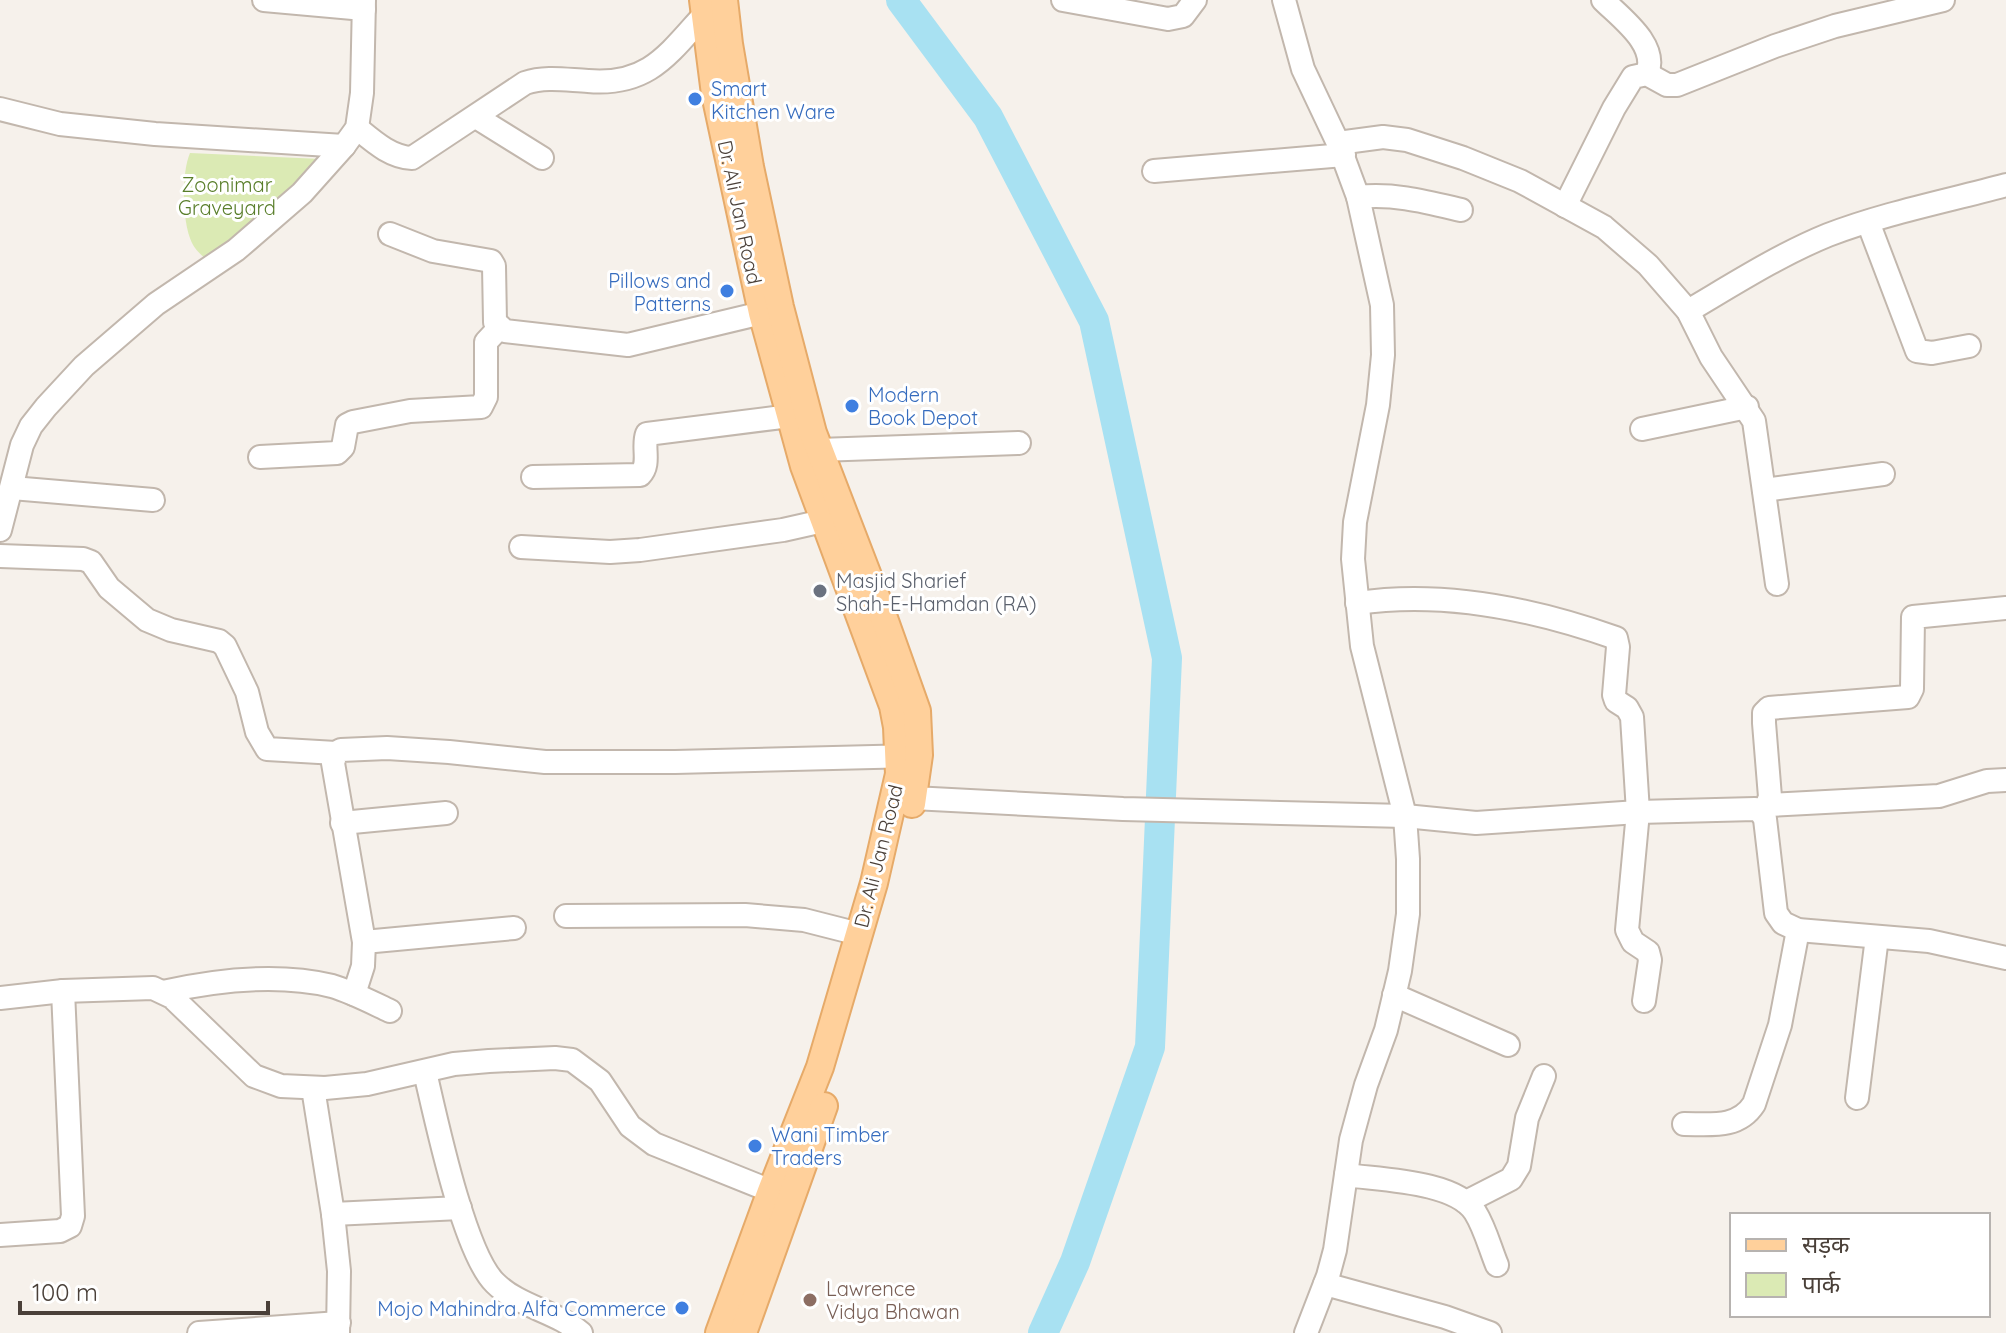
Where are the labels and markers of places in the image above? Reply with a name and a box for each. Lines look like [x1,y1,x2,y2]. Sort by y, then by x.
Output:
place label: Smart Kitchen Ware [711,76,835,124]
marker: Smart Kitchen Ware [686,90,704,108]
place label: Pillows and Patterns [608,268,711,316]
marker: Pillows and Patterns [718,282,736,300]
place label: Modern Book Depot [868,382,978,430]
marker: Modern Book Depot [843,397,861,415]
place label: Masjid Sharief Shah-E-Hamdan (RA) [836,568,1036,616]
marker: Masjid Sharief Shah-E-Hamdan (RA) [811,582,829,600]
place label: Wani Timber Traders [771,1122,890,1170]
marker: Wani Timber Traders [746,1137,764,1155]
place label: Lawrence Vidya Bhawan [826,1276,960,1324]
marker: Lawrence Vidya Bhawan [801,1291,819,1309]
place label: Mojo Mahindra Alfa Commerce [377,1296,666,1321]
marker: Mojo Mahindra Alfa Commerce [673,1299,691,1317]

